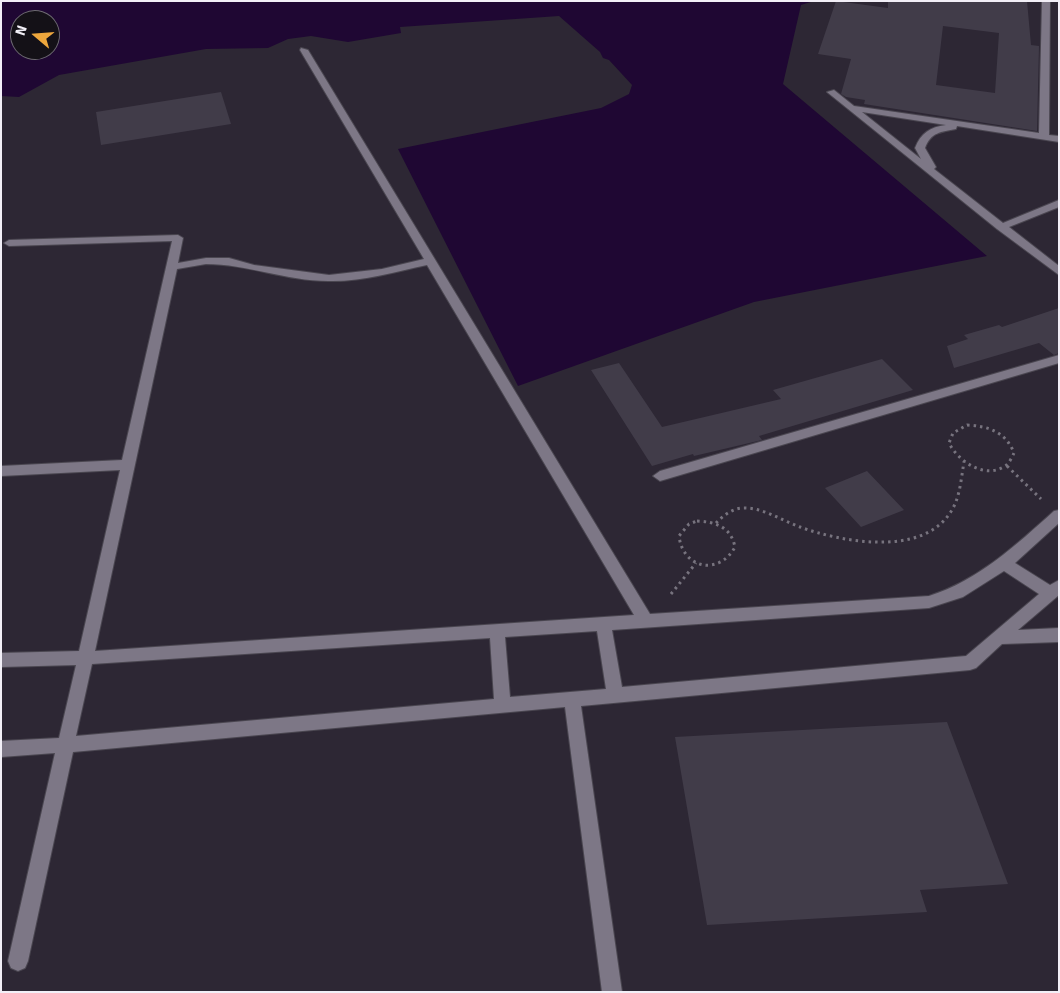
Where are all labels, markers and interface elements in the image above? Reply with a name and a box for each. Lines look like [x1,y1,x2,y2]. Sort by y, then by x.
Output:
north arrow [10,10,60,60]
text: N [12,23,31,38]

